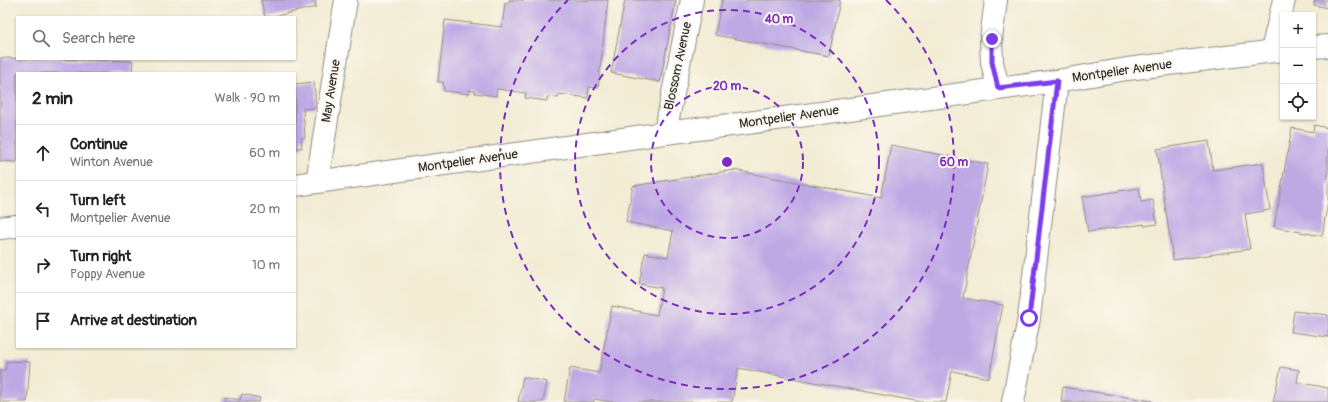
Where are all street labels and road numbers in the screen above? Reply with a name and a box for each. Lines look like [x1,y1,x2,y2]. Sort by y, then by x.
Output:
street label: Blossom Avenue [661,20,695,112]
street label: Montpelier Avenue [1071,56,1173,86]
street label: May Avenue [318,58,344,124]
street label: Montpelier Avenue [738,102,840,132]
street label: Montpelier Avenue [417,146,519,176]

